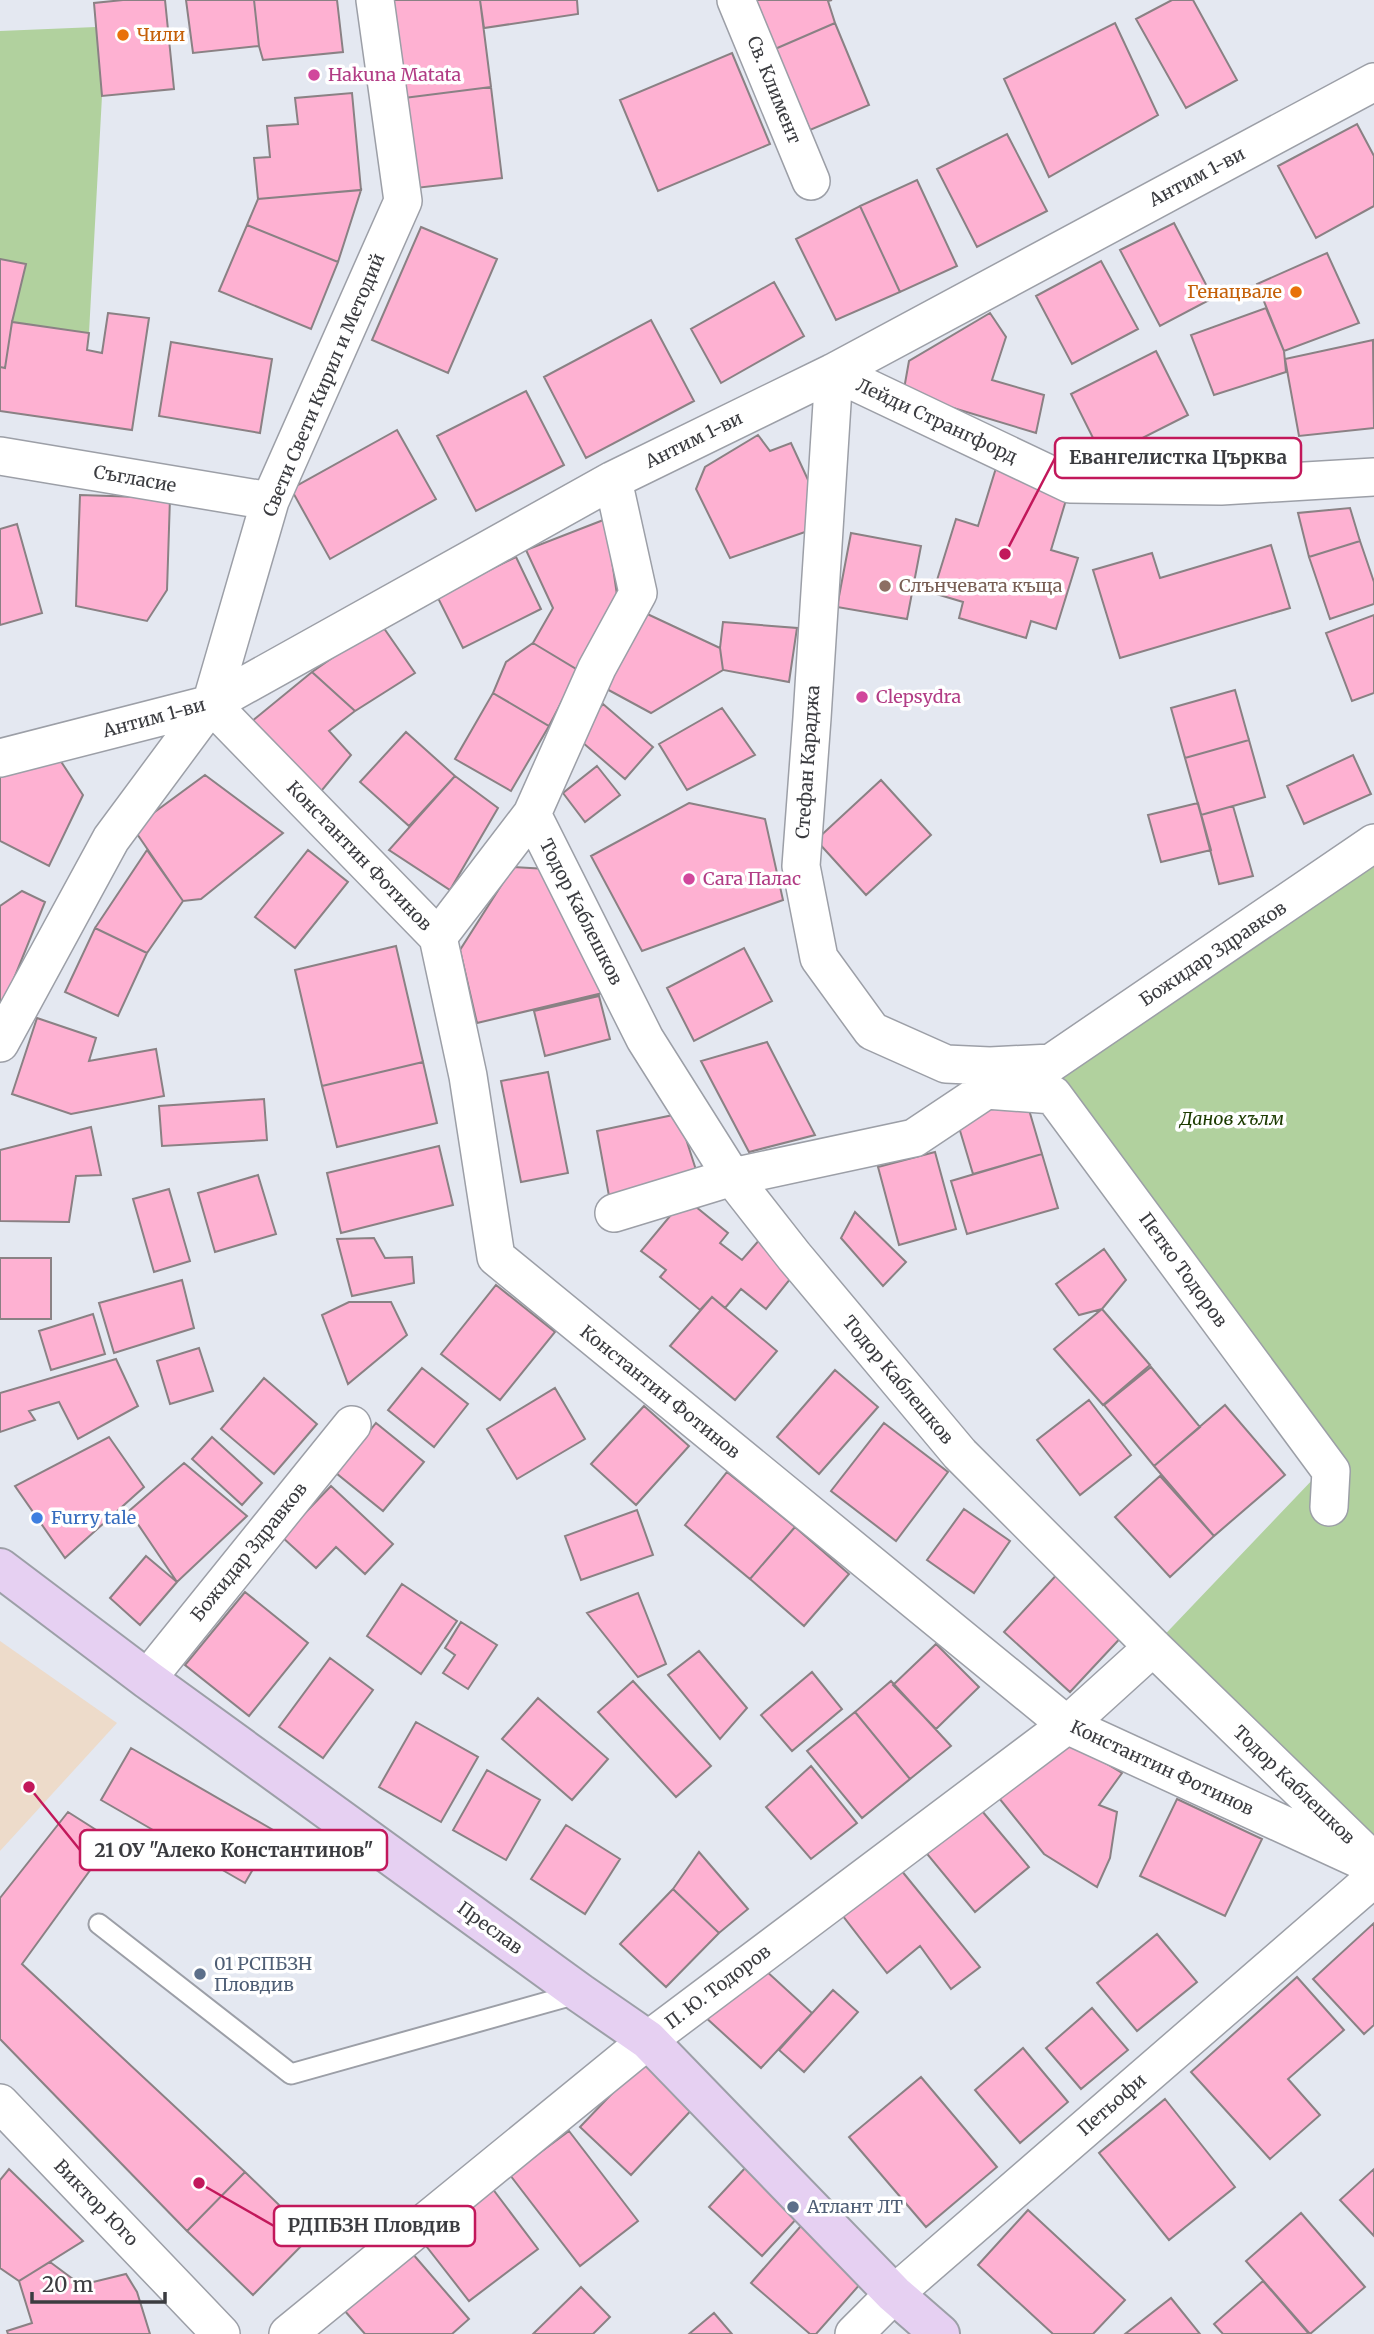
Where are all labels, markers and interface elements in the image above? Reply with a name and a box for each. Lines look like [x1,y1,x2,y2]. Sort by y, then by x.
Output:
place label: Чили [137,23,185,46]
marker: Чили [115,27,131,43]
street label: Св. Климент [742,33,807,147]
place label: Hakuna Matata [328,63,462,86]
marker: Hakuna Matata [306,67,322,83]
street label: Антим 1-ви [1144,142,1249,212]
street label: Свети Свети Кирил и Методий [258,250,390,520]
place label: Генацвале [1187,280,1282,303]
marker: Генацвале [1288,284,1304,300]
street label: Лейди Странгфорд [853,373,1021,468]
street label: Антим 1-ви [640,406,746,473]
callout: Евангелистка Църква [1055,438,1301,478]
text: Евангелистка Църква [1069,445,1287,469]
street label: Съгласие [92,460,178,497]
place label: Слънчевата къща [899,574,1063,597]
marker: Слънчевата къща [877,578,893,594]
street label: Стефан Караджа [791,684,824,840]
place label: Clepsydra [876,685,961,708]
marker: Clepsydra [854,689,870,705]
street label: Антим 1-ви [99,693,208,743]
street label: Константин Фотинов [282,776,437,936]
street label: Тодор Каблешков [535,835,628,989]
place label: Сага Палас [703,867,801,890]
marker: Сага Палас [681,871,697,887]
street label: Божидар Здравков [1135,896,1291,1011]
park label: Данов хълм [1178,1107,1284,1130]
street label: Петко Тодоров [1134,1208,1233,1332]
street label: Тодор Каблешков [838,1311,959,1449]
street label: Константин Фотинов [576,1320,745,1464]
street label: Божидар Здравков [186,1477,312,1626]
place label: Furry tale [51,1506,136,1529]
marker: Furry tale [29,1510,45,1526]
street label: Константин Фотинов [1067,1715,1258,1820]
street label: Тодор Каблешков [1229,1721,1360,1849]
callout: 21 ОУ "Алеко Константинов" [80,1830,387,1870]
text: 21 ОУ "Алеко Константинов" [95,1838,373,1862]
street label: Преслав [453,1896,528,1959]
street label: П. Ю. Тодоров [661,1939,775,2034]
place label: 01 РСПБЗН Пловдив [214,1952,312,1996]
marker: 01 РСПБЗН Пловдив [192,1966,208,1982]
street label: Петьофи [1073,2069,1151,2141]
street label: Виктор Юго [49,2155,143,2251]
place label: Атлант ЛТ [806,2195,904,2218]
marker: Атлант ЛТ [785,2199,801,2215]
callout: РДПБЗН Пловдив [274,2206,475,2246]
text: РДПБЗН Пловдив [288,2213,461,2237]
scale bar [32,2260,164,2304]
text: 20 m [42,2271,94,2298]

